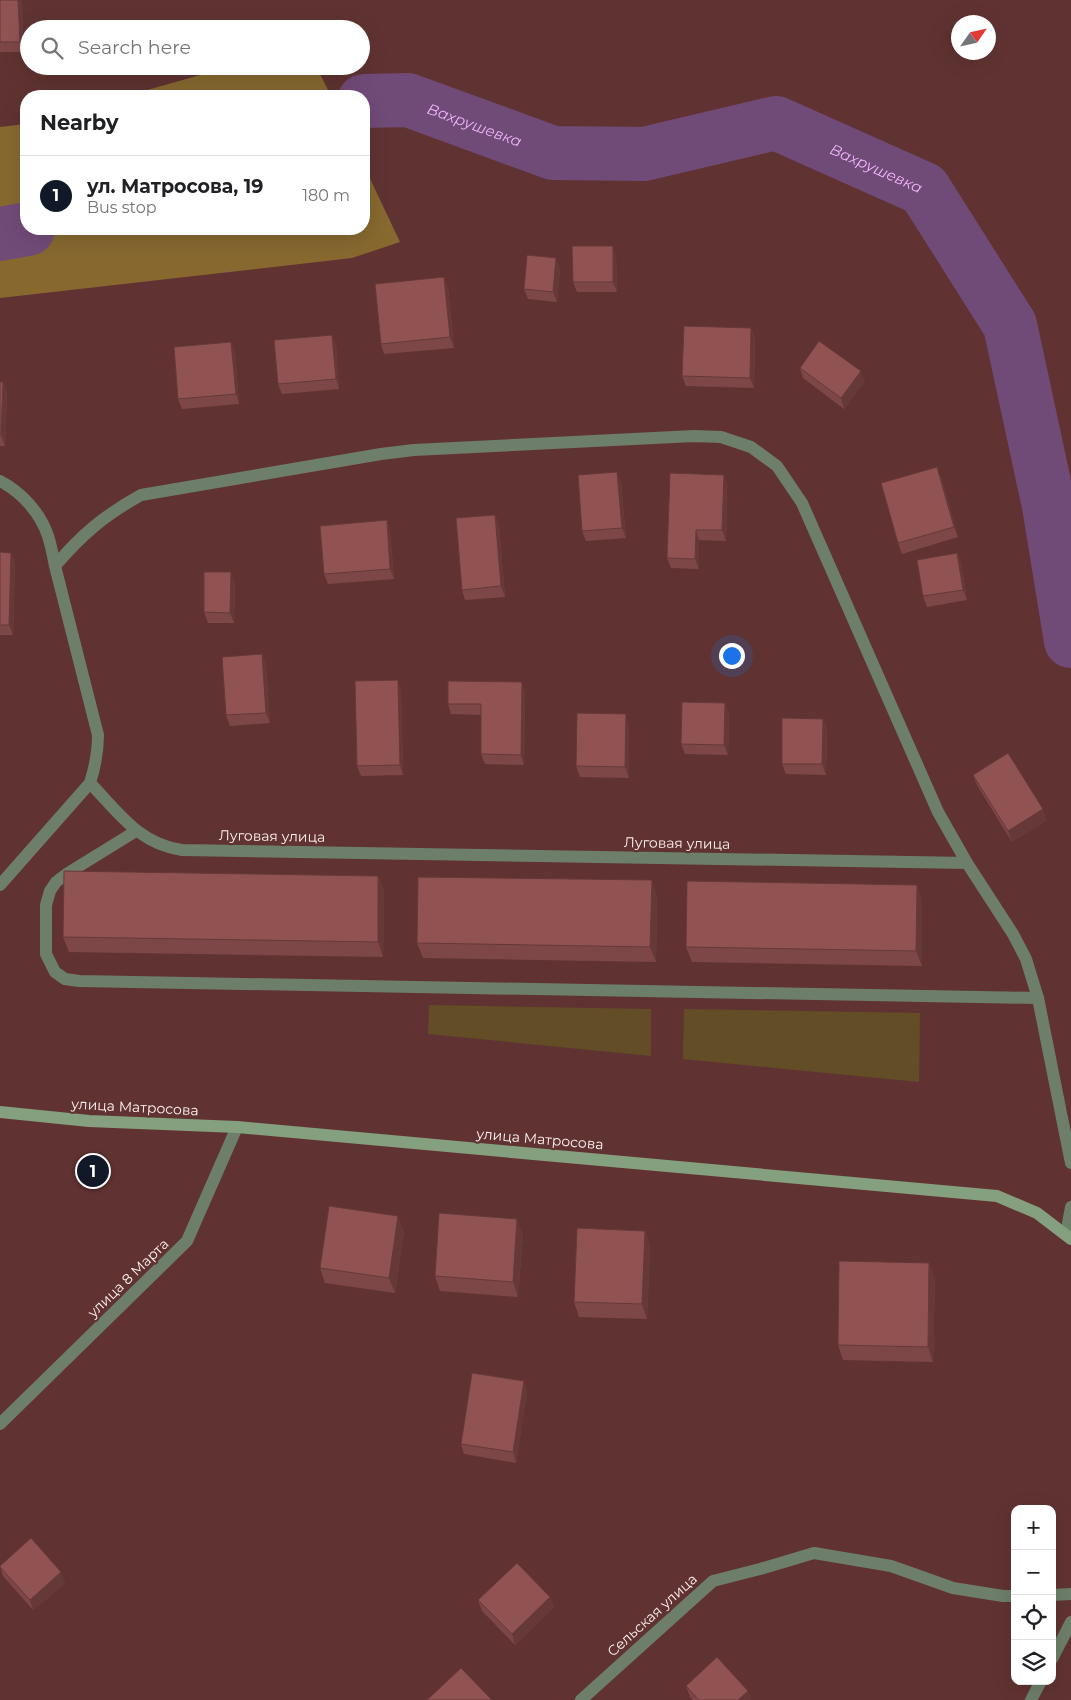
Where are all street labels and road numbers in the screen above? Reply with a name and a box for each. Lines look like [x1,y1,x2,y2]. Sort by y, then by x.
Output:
street label: Луговая улица [219,826,325,846]
street label: Луговая улица [624,833,730,853]
street label: улица Матросова [70,1095,199,1119]
street label: улица Матросова [475,1124,604,1154]
street label: улица 8 Марта [83,1235,172,1322]
street label: Сельская улица [603,1570,701,1660]

